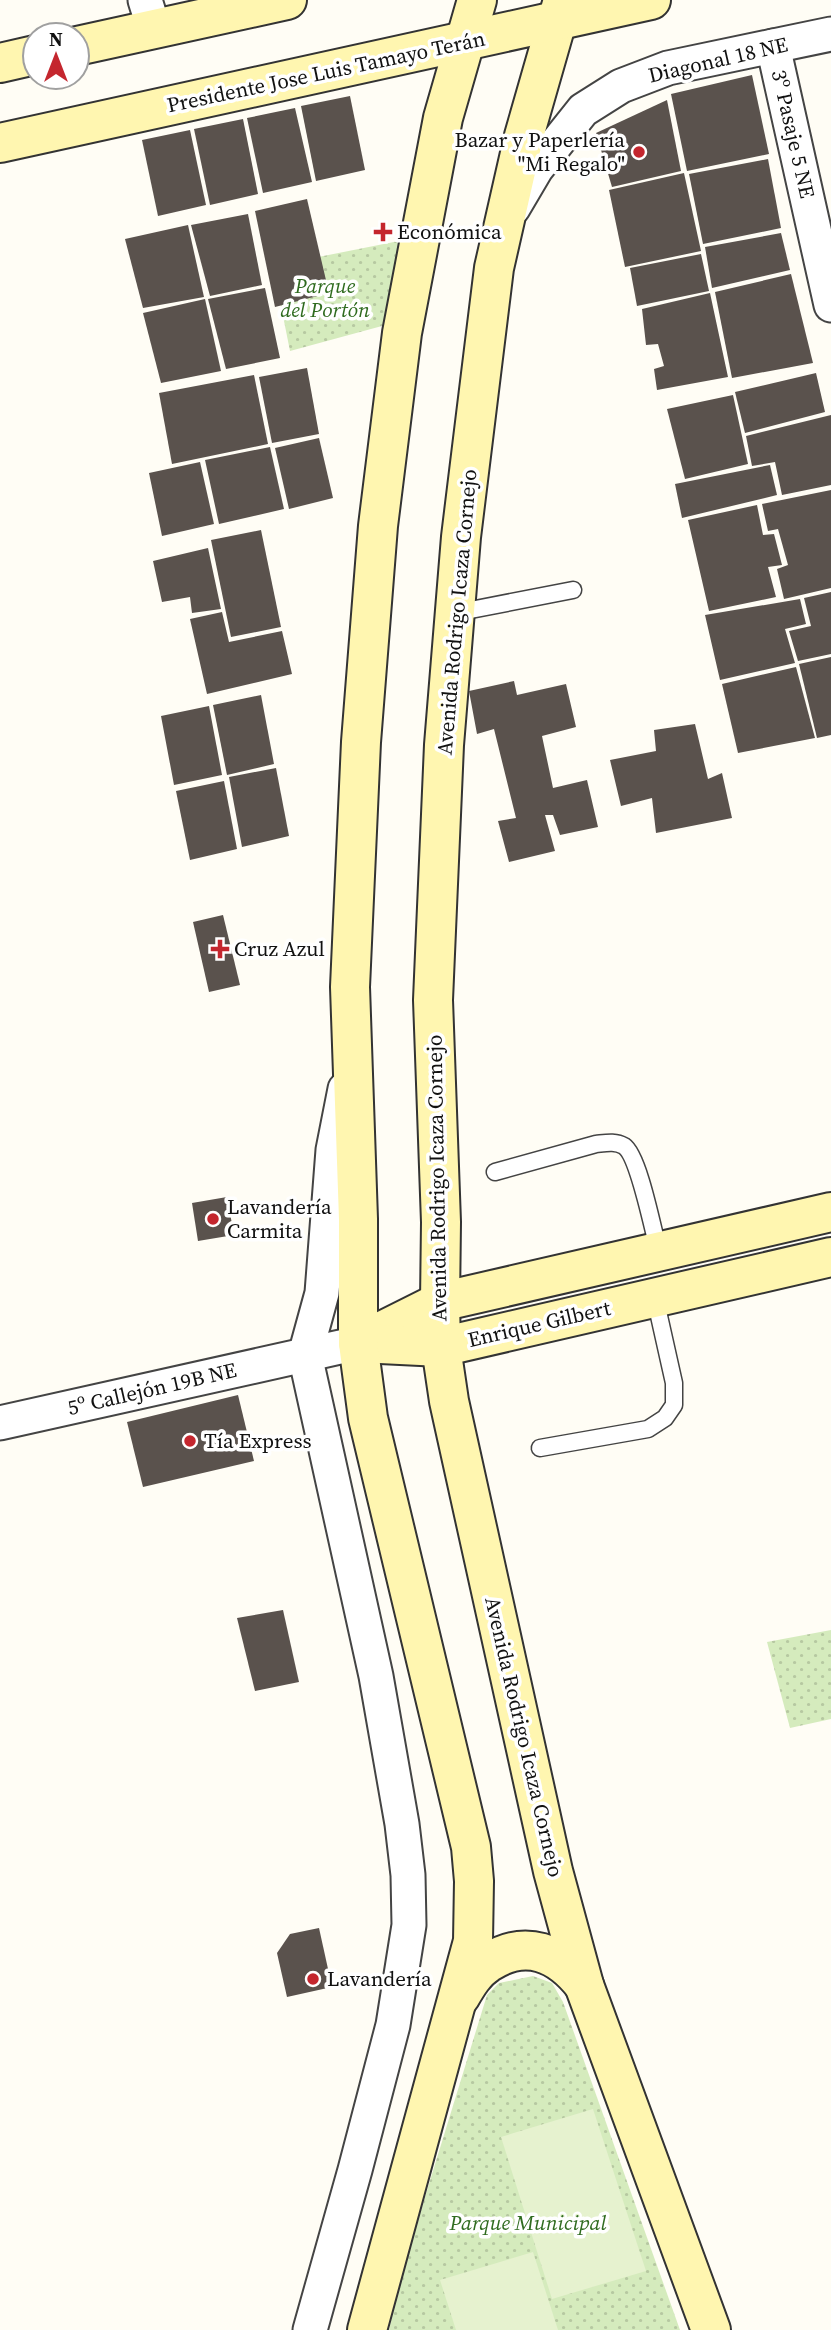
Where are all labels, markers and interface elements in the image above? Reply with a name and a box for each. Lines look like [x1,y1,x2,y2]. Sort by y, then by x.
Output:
north arrow [21,21,91,91]
street label: Presidente Jose Luis Tamayo Terán [164,24,488,119]
text: N [49,26,63,52]
street label: Diagonal 18 NE [645,29,790,90]
street label: 3º Pasaje 5 NE [765,67,822,201]
place label: Bazar y Paperlería "Mi Regalo" [454,125,625,178]
marker: Bazar y Paperlería "Mi Regalo" [631,144,647,160]
place label: Económica [397,217,502,246]
marker: Económica [375,224,391,240]
park label: Parque del Portón [280,271,370,324]
street label: Avenida Rodrigo Icaza Cornejo [430,468,483,756]
place label: Cruz Azul [234,934,325,963]
marker: Cruz Azul [212,941,228,957]
street label: Avenida Rodrigo Icaza Cornejo [419,1034,454,1322]
place label: Lavandería Carmita [227,1192,332,1245]
marker: Lavandería Carmita [205,1211,221,1227]
street label: Enrique Gilbert [465,1293,613,1354]
street label: 5º Callejón 19B NE [65,1355,239,1422]
place label: Tía Express [204,1426,312,1455]
marker: Tía Express [182,1433,198,1449]
street label: Avenida Rodrigo Icaza Cornejo [478,1594,571,1880]
place label: Lavandería [327,1964,432,1993]
marker: Lavandería [305,1971,321,1987]
park label: Parque Municipal [449,2208,607,2237]

